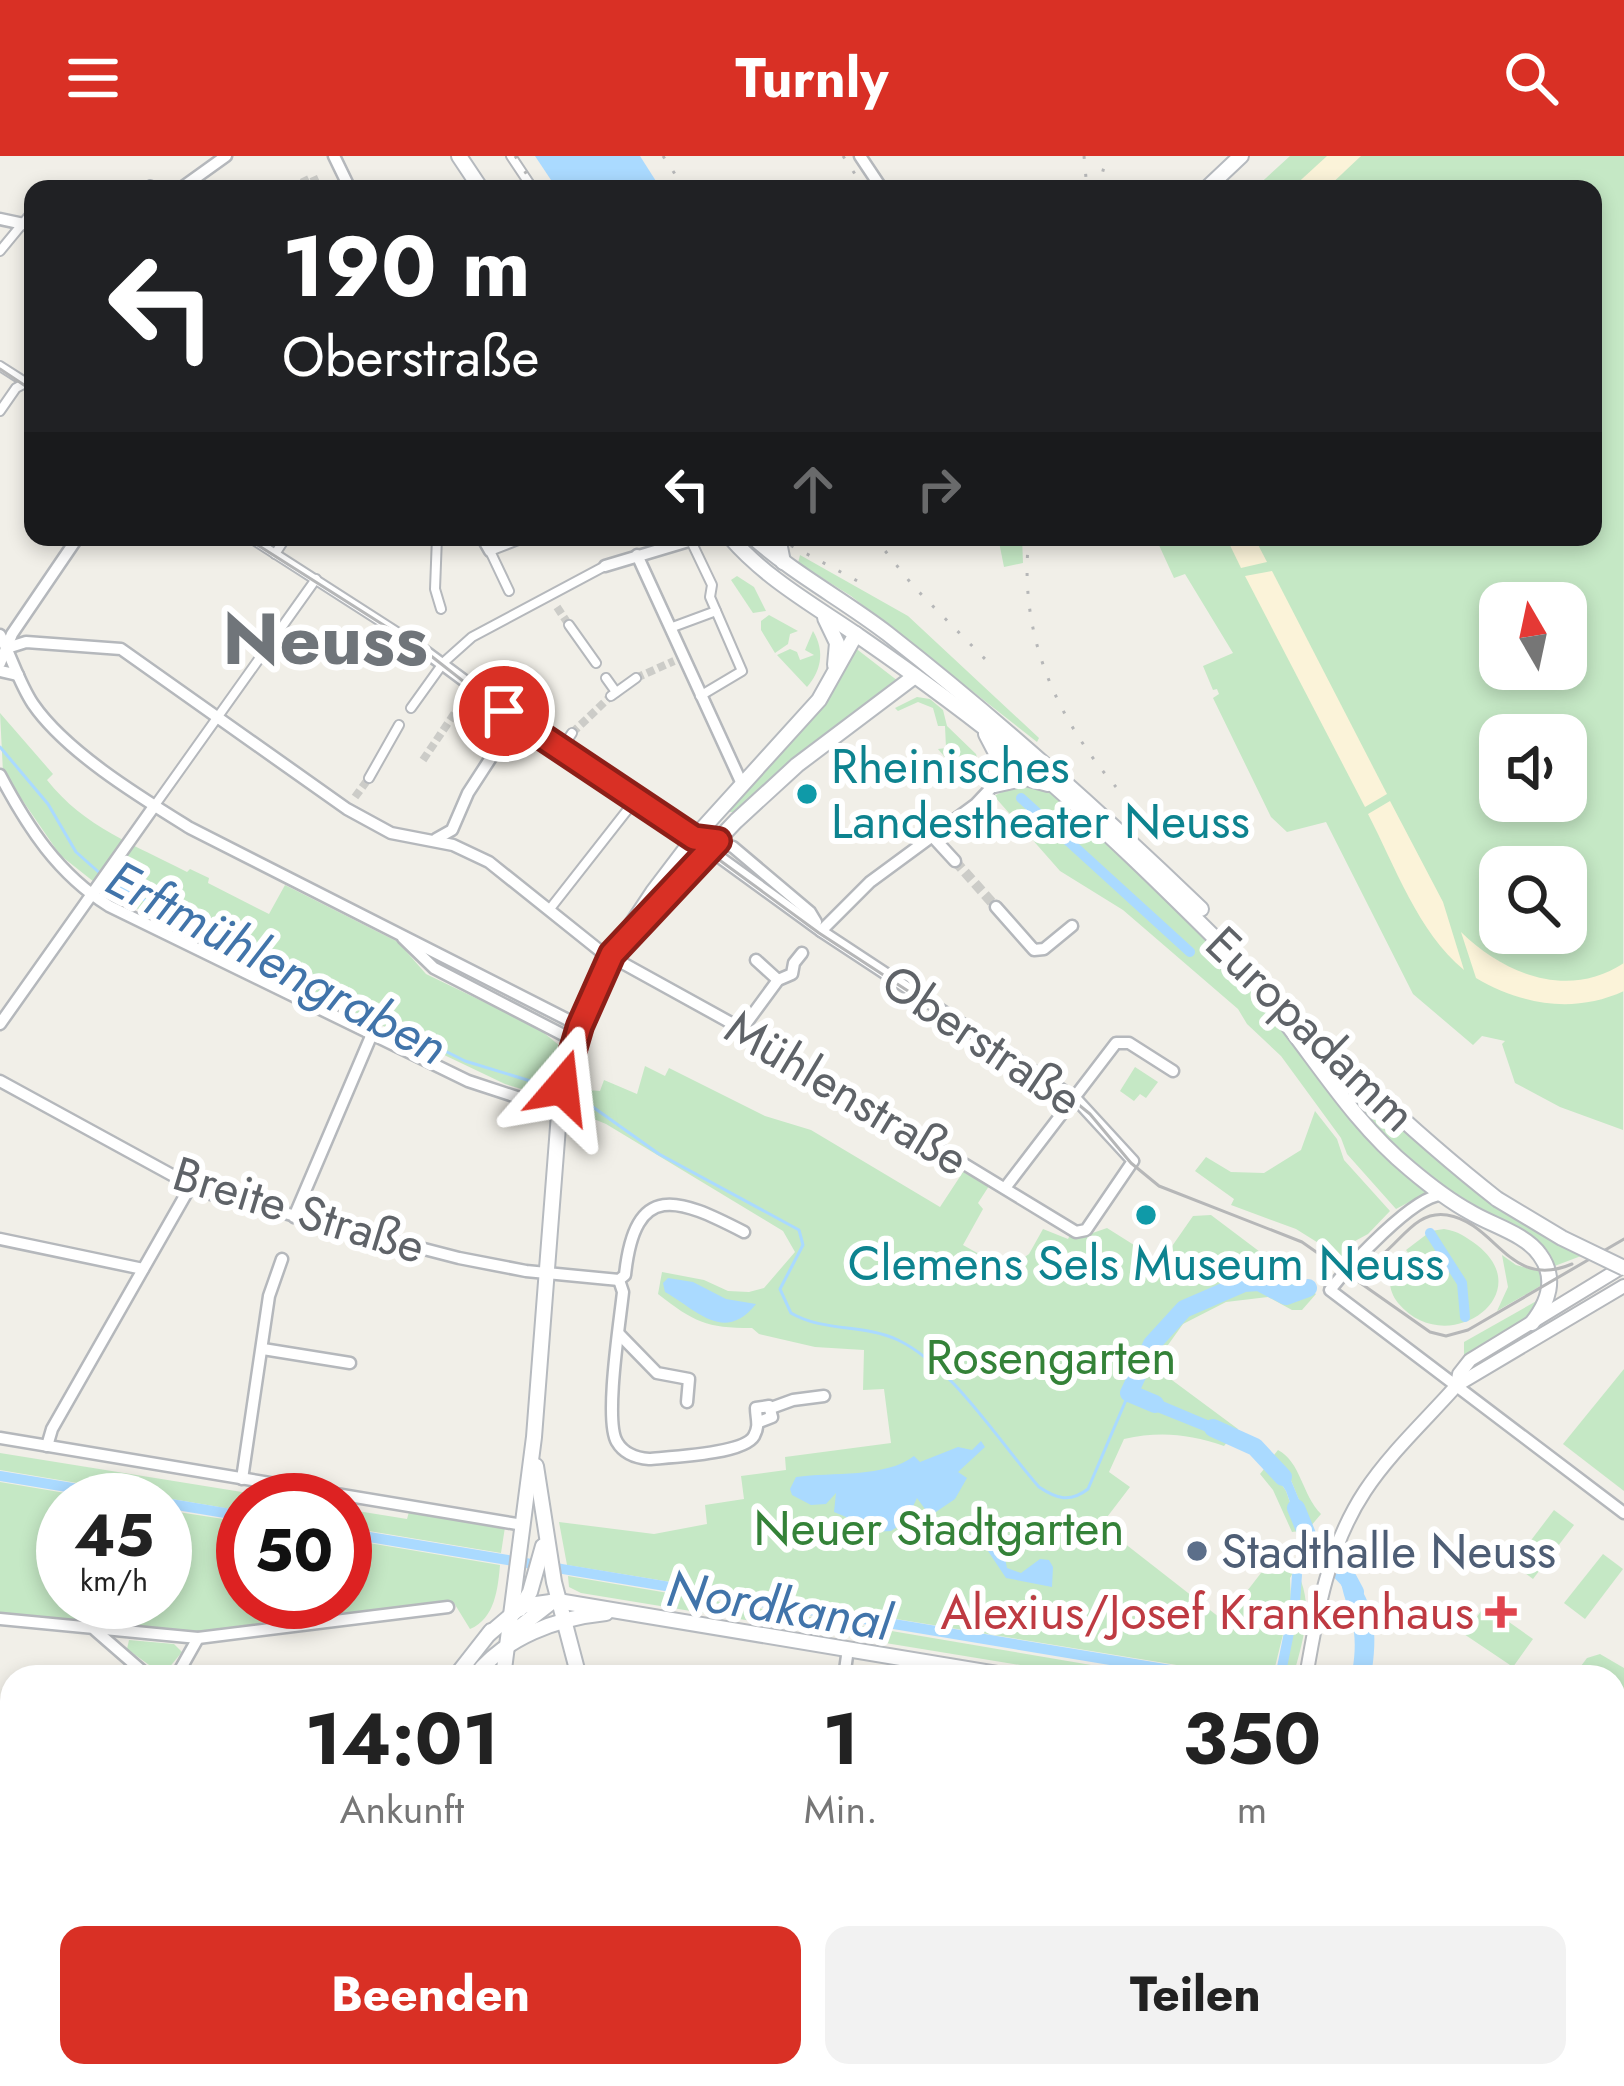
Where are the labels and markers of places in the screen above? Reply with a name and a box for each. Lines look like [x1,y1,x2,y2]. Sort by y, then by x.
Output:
pin [453,660,555,762]
place label: Rheinisches Landestheater Neuss [831,732,1250,856]
marker: Rheinisches Landestheater Neuss [794,781,820,807]
marker: Clemens Sels Museum Neuss [1133,1202,1159,1228]
place label: Clemens Sels Museum Neuss [848,1229,1444,1298]
place label: Stadthalle Neuss [1221,1517,1556,1586]
marker: Stadthalle Neuss [1184,1538,1210,1564]
place label: Alexius/Josef Krankenhaus [940,1578,1474,1647]
marker: Alexius/Josef Krankenhaus [1485,1596,1517,1628]

